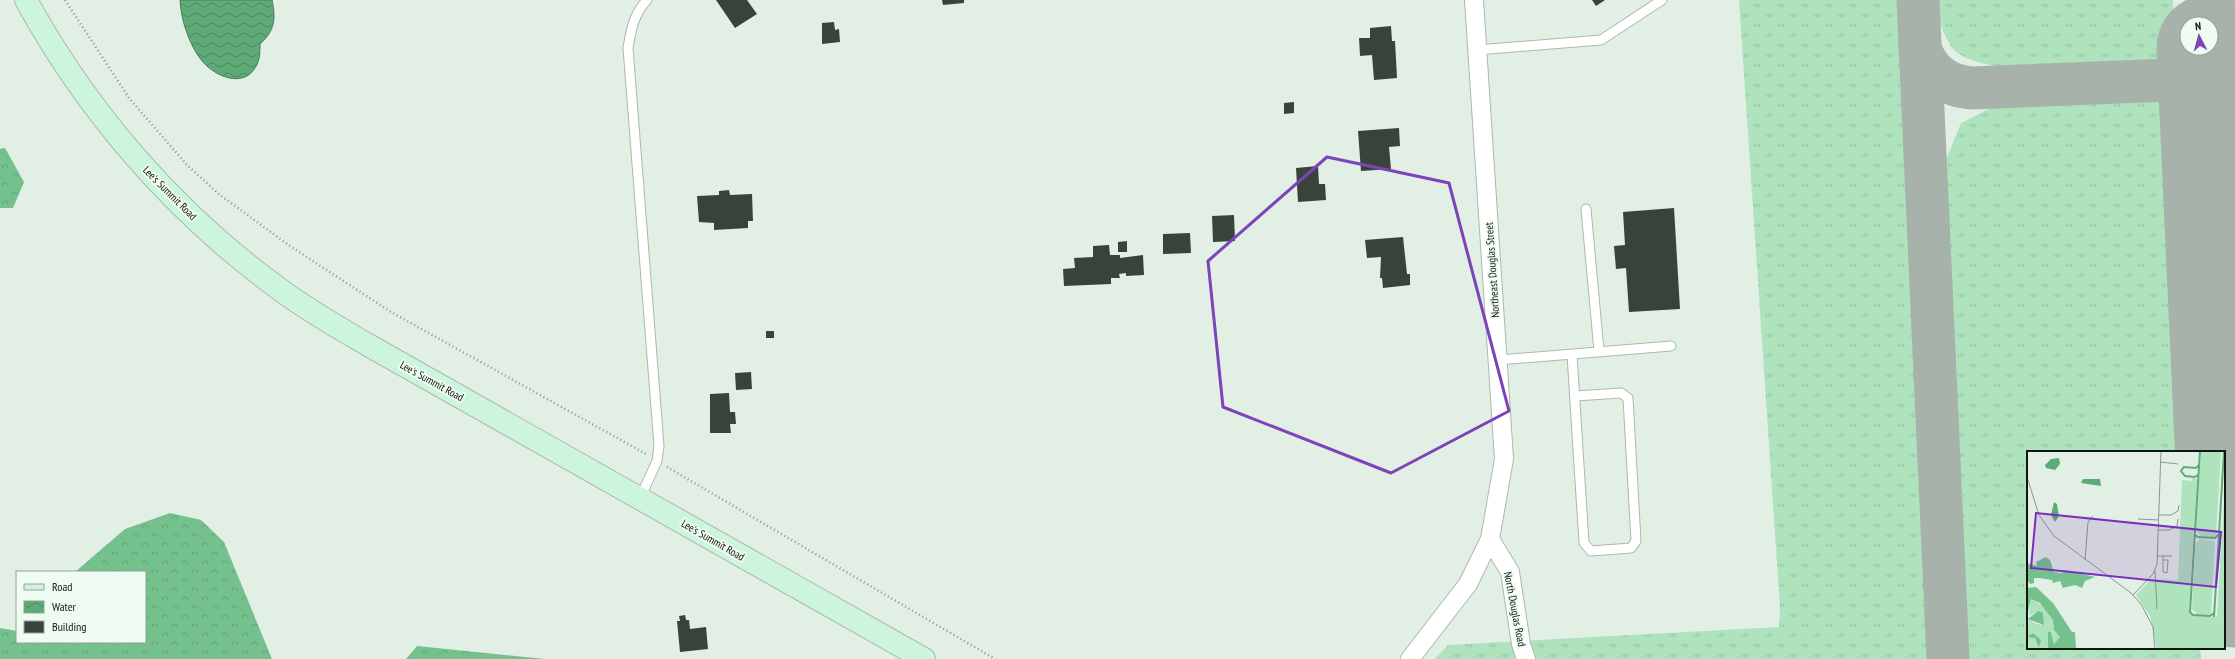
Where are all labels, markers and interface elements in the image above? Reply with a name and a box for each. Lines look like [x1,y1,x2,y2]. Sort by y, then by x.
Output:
north arrow [2179,16,2219,56]
text: N [2194,19,2202,33]
street label: Lee's Summit Road [140,163,200,223]
street label: Northeast Douglas Street [1482,222,1502,318]
street label: Lee's Summit Road [398,358,467,404]
inset map [2027,451,2225,649]
street label: Lee's Summit Road [679,516,747,564]
street label: North Douglas Road [1501,570,1529,648]
legend [16,571,146,643]
text: Road [52,579,72,594]
text: Water [52,599,77,614]
text: Building [52,619,87,634]

